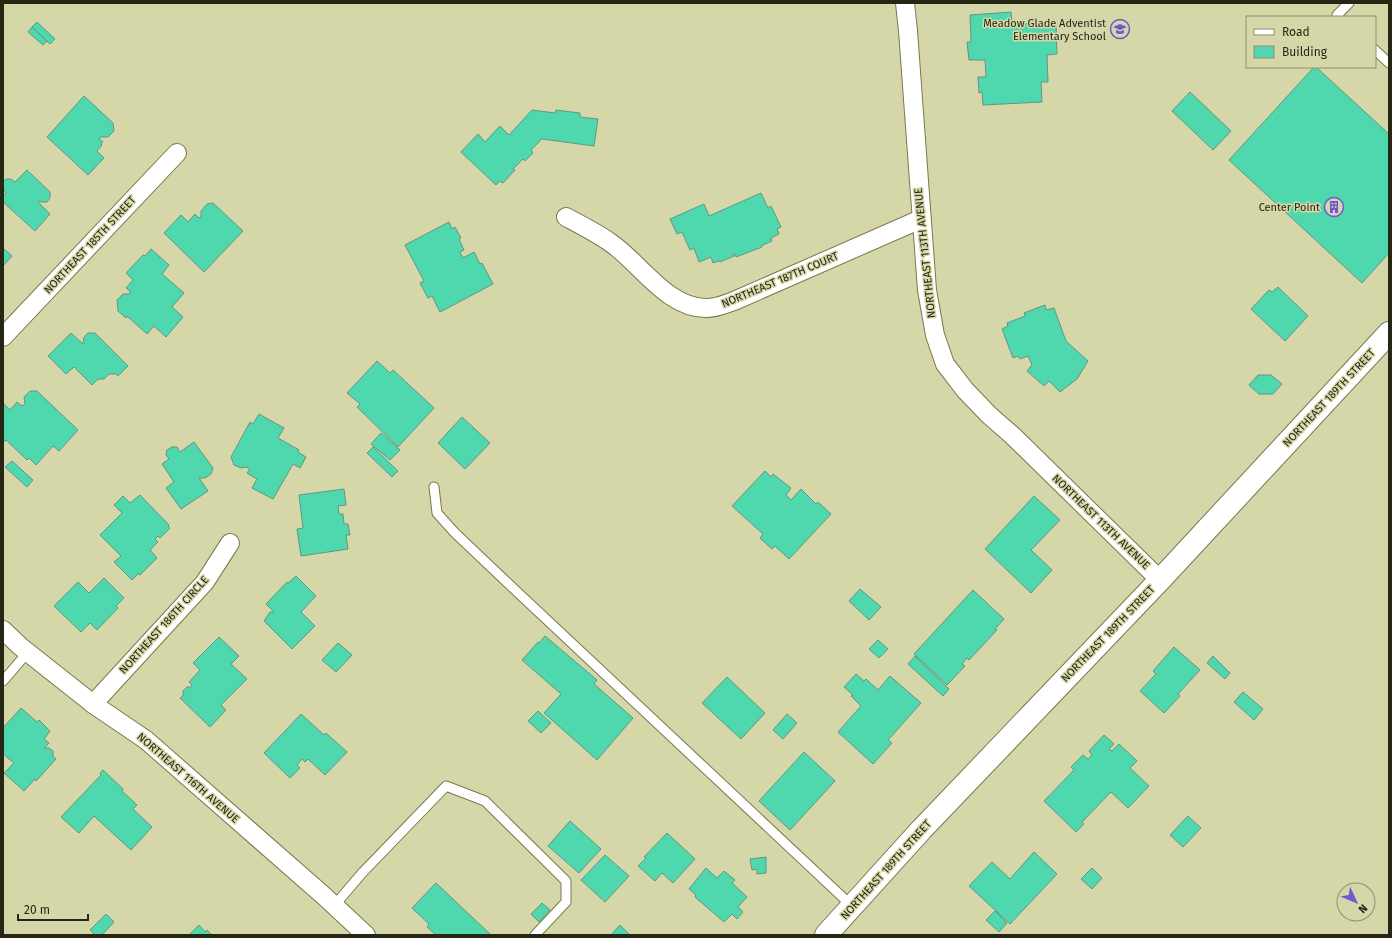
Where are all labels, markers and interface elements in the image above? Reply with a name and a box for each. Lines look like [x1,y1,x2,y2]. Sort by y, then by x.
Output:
legend [1246,16,1376,68]
place label: Meadow Glade Adventist Elementary School [983,17,1106,43]
school or university icon: Meadow Glade Adventist Elementary School [1109,18,1131,40]
text: Road [1282,25,1310,39]
text: Building [1282,45,1328,59]
street label: NORTHEAST 113TH AVENUE [912,187,938,319]
street label: NORTHEAST 185TH STREET [41,193,139,297]
building icon: Center Point [1323,196,1345,218]
place label: Center Point [1259,201,1320,214]
street label: NORTHEAST 187TH COURT [720,249,841,311]
street label: NORTHEAST 189TH STREET [1280,346,1378,450]
street label: NORTHEAST 113TH AVENUE [1049,472,1153,572]
street label: NORTHEAST 186TH CIRCLE [117,573,211,677]
street label: NORTHEAST 189TH STREET [1058,583,1158,685]
street label: NORTHEAST 116TH AVENUE [134,730,242,826]
street label: NORTHEAST 189TH STREET [838,817,934,922]
north arrow [1336,882,1376,922]
scale bar [18,896,88,922]
text: N [1356,901,1370,916]
text: 20 m [24,903,50,917]

